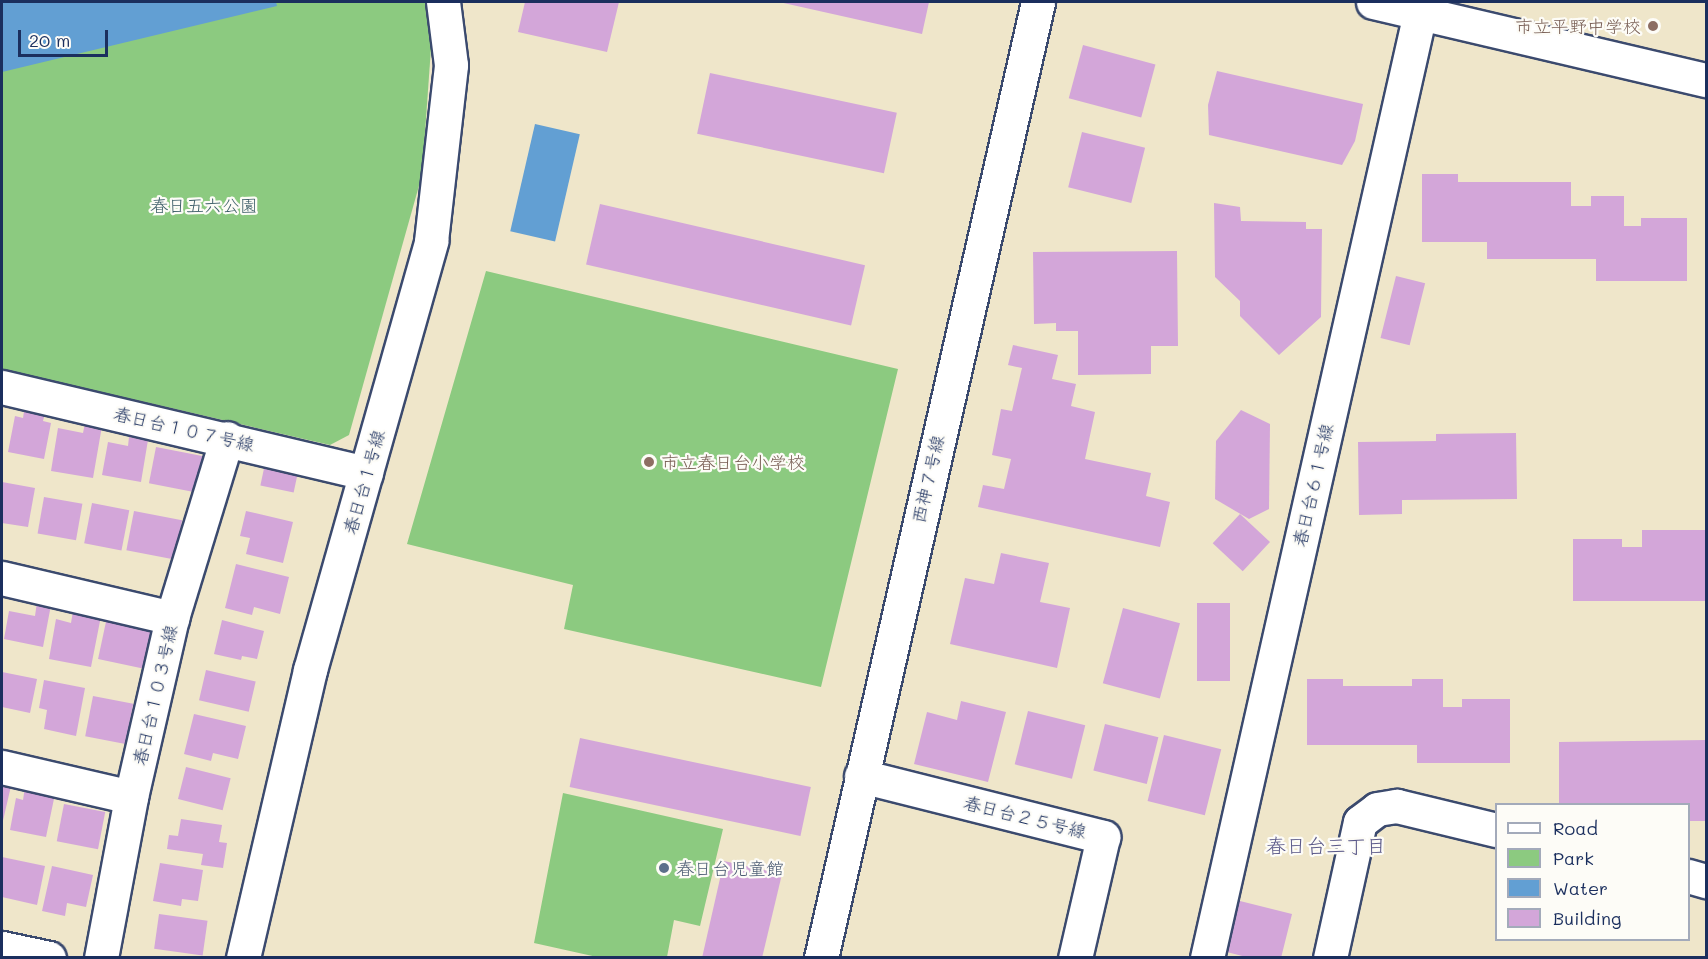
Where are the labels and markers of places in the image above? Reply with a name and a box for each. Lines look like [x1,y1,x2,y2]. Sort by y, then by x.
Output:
place label: 市立平野中学校 [1515,15,1641,37]
marker: 市立平野中学校 [1646,19,1660,33]
place label: 市立春日台小学校 [661,451,805,473]
marker: 市立春日台小学校 [642,455,656,469]
place label: 春日台児童館 [676,857,784,879]
marker: 春日台児童館 [657,861,671,875]

